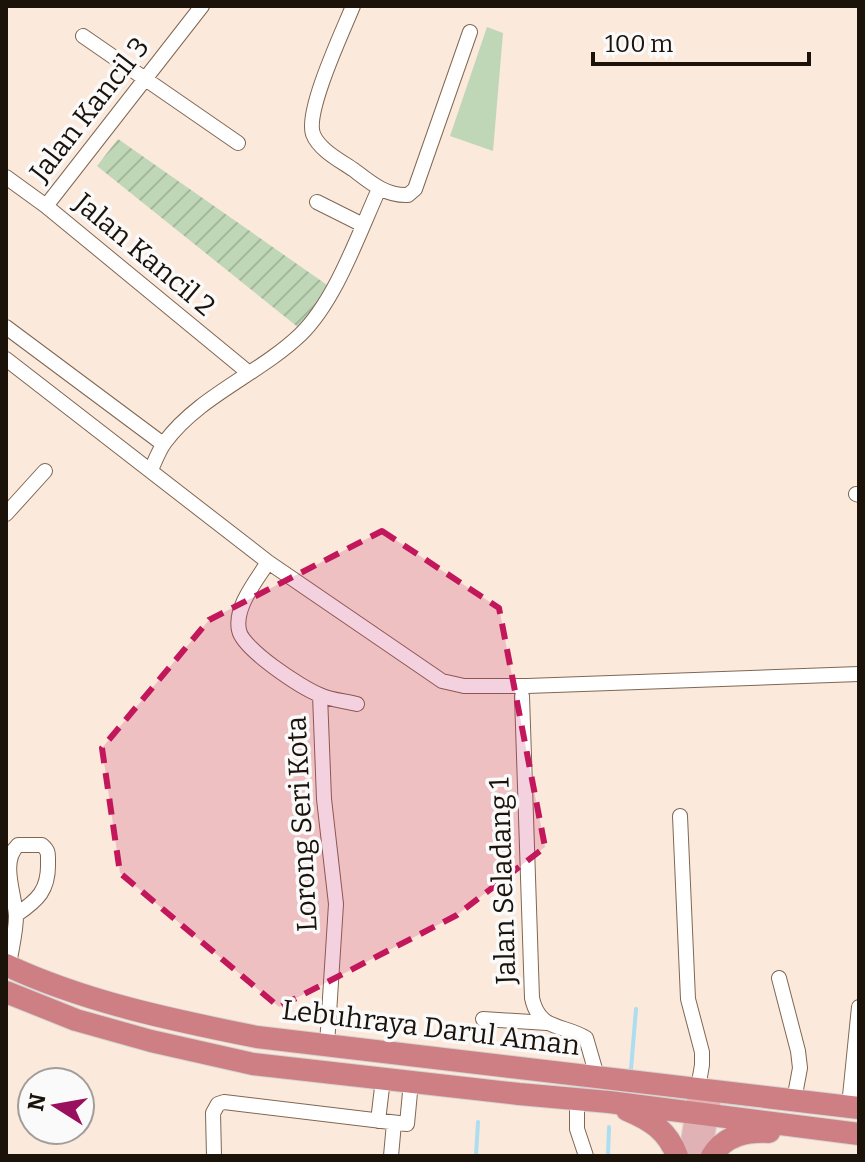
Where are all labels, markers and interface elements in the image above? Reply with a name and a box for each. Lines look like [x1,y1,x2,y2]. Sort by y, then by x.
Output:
scale bar [593,16,809,66]
text: 100 m [605,30,673,58]
street label: Jalan Kancil 3 [22,31,156,189]
street label: Jalan Kancil 2 [67,185,222,323]
street label: Lorong Seri Kota [279,715,324,933]
street label: Jalan Seladang 1 [482,776,523,986]
street label: Lebuhraya Darul Aman [280,993,582,1062]
north arrow [16,1066,96,1146]
text: N [22,1091,52,1113]

